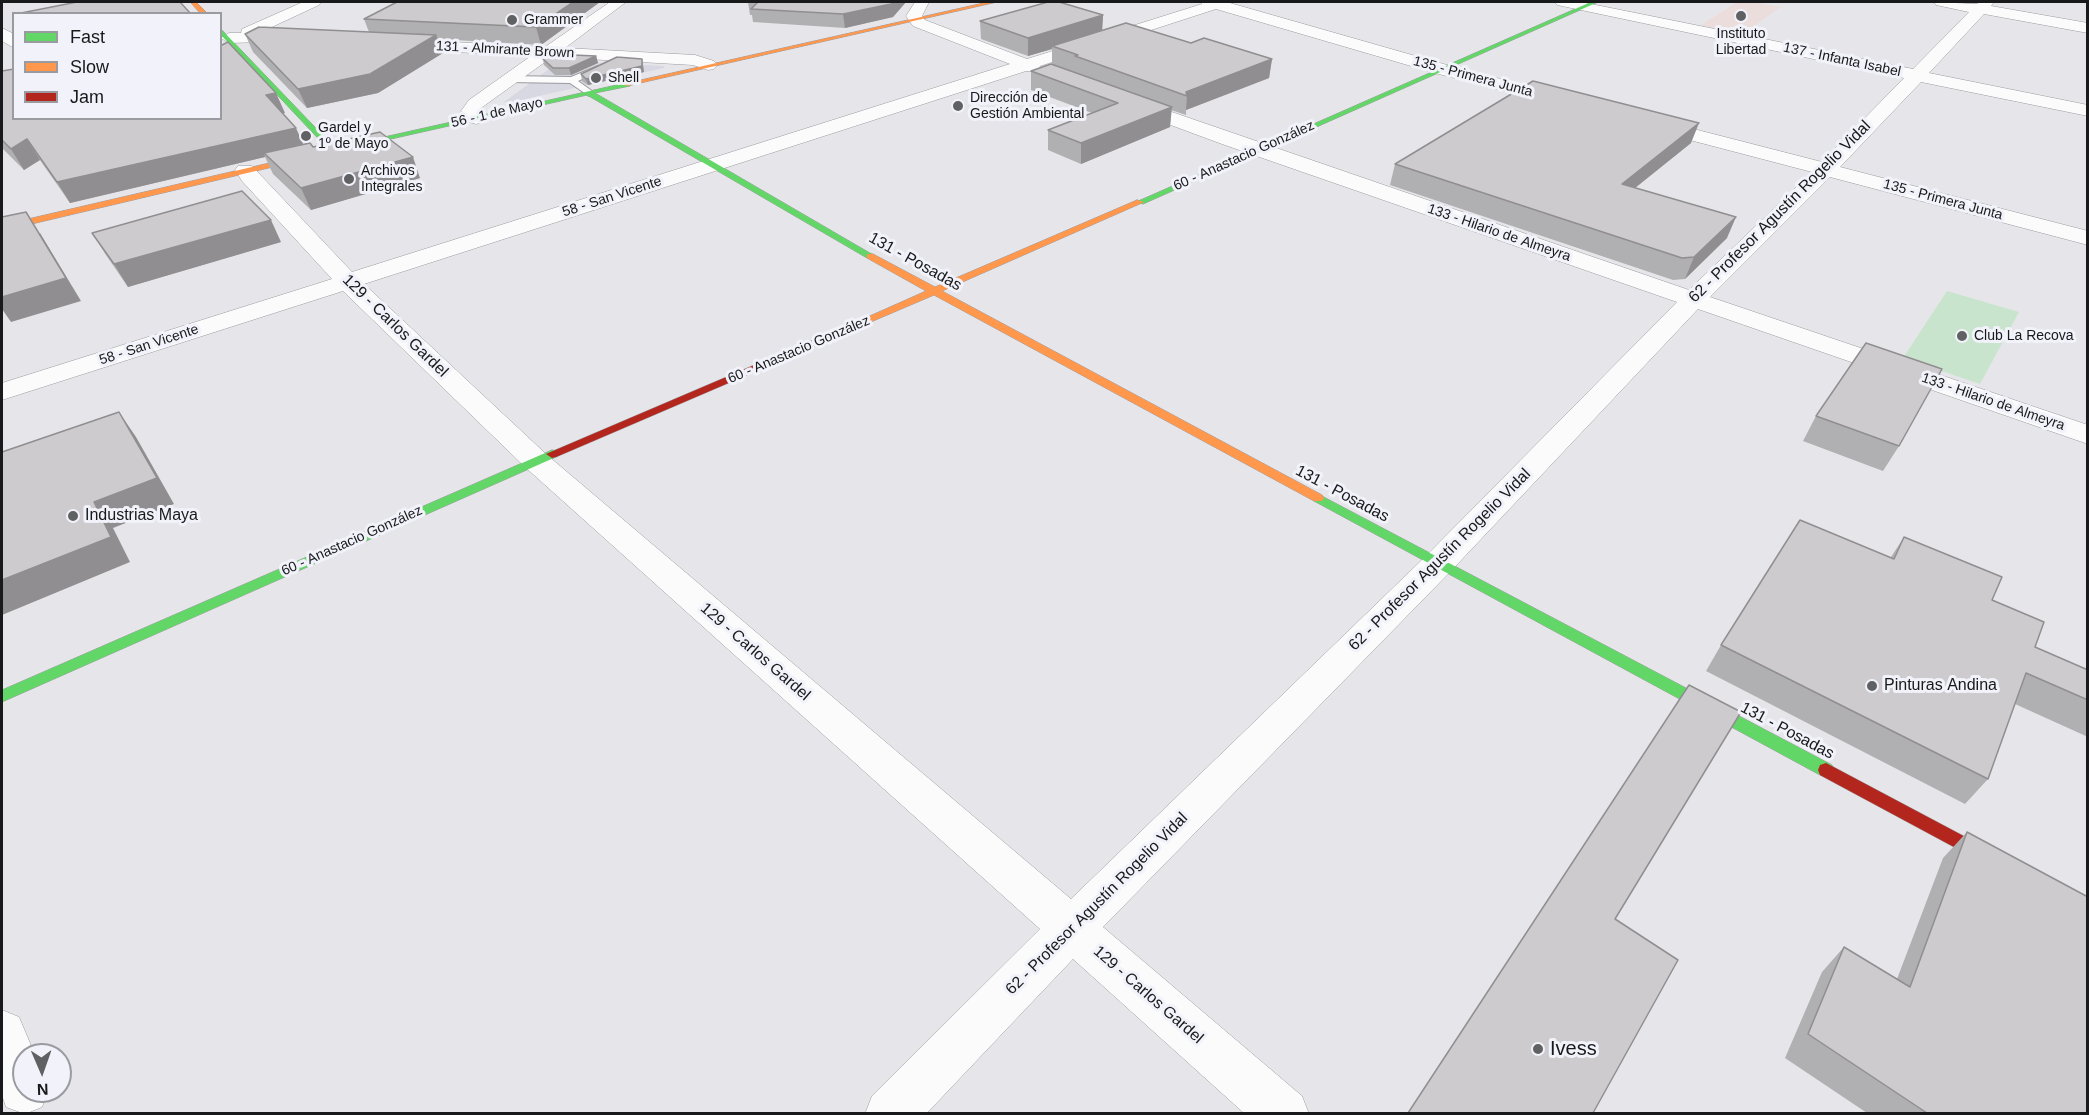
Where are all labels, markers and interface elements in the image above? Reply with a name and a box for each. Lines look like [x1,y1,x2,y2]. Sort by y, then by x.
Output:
marker: Instituto Libertad [1734,9,1748,23]
legend [12,12,222,120]
place label: Grammer [524,12,583,28]
marker: Grammer [505,13,519,27]
place label: Instituto Libertad [1716,26,1766,58]
text: Fast [70,27,105,47]
street label: 131 - Almirante Brown [435,38,575,62]
street label: 137 - Infanta Isabel [1782,39,1902,81]
street label: 135 - Primera Junta [1411,53,1535,101]
text: Slow [70,57,109,77]
place label: Shell [608,70,639,86]
marker: Shell [589,71,603,85]
text: Jam [70,87,104,107]
place label: Dirección de Gestión Ambiental [970,90,1084,122]
street label: 56 - 1 de Mayo [450,94,544,132]
marker: Dirección de Gestión Ambiental [951,99,965,113]
street label: 60 - Anastacio González [1171,117,1317,195]
street label: 62 - Profesor Agustín Rogelio Vidal [1685,117,1875,307]
place label: Gardel y 1º de Mayo [318,120,388,152]
marker: Gardel y 1º de Mayo [299,129,313,143]
place label: Archivos Integrales [361,163,422,196]
marker: Archivos Integrales [342,172,356,186]
street label: 58 - San Vicente [560,173,664,221]
street label: 135 - Primera Junta [1881,176,2005,224]
street label: 133 - Hilario de Almeyra [1425,201,1573,265]
street label: 131 - Posadas [865,229,965,295]
street label: 129 - Carlos Gardel [338,271,452,381]
street label: 60 - Anastacio González [726,312,872,388]
street label: 58 - San Vicente [97,321,201,369]
place label: Club La Recova [1974,328,2074,344]
marker: Club La Recova [1955,329,1969,343]
street label: 133 - Hilario de Almeyra [1919,370,2067,434]
street label: 131 - Posadas [1292,461,1392,527]
street label: 62 - Profesor Agustín Rogelio Vidal [1345,465,1535,655]
street label: 60 - Anastacio González [279,502,425,580]
place label: Industrias Maya [85,506,198,526]
marker: Industrias Maya [66,509,80,523]
street label: 129 - Carlos Gardel [696,599,814,705]
place label: Pinturas Andina [1884,676,1997,696]
marker: Pinturas Andina [1865,679,1879,693]
street label: 131 - Posadas [1737,698,1837,764]
street label: 62 - Profesor Agustín Rogelio Vidal [1002,809,1192,999]
street label: 129 - Carlos Gardel [1089,942,1207,1048]
place label: Ivess [1550,1037,1597,1061]
marker: Ivess [1531,1042,1545,1056]
north arrow [12,1043,72,1103]
text: N [37,1081,49,1098]

